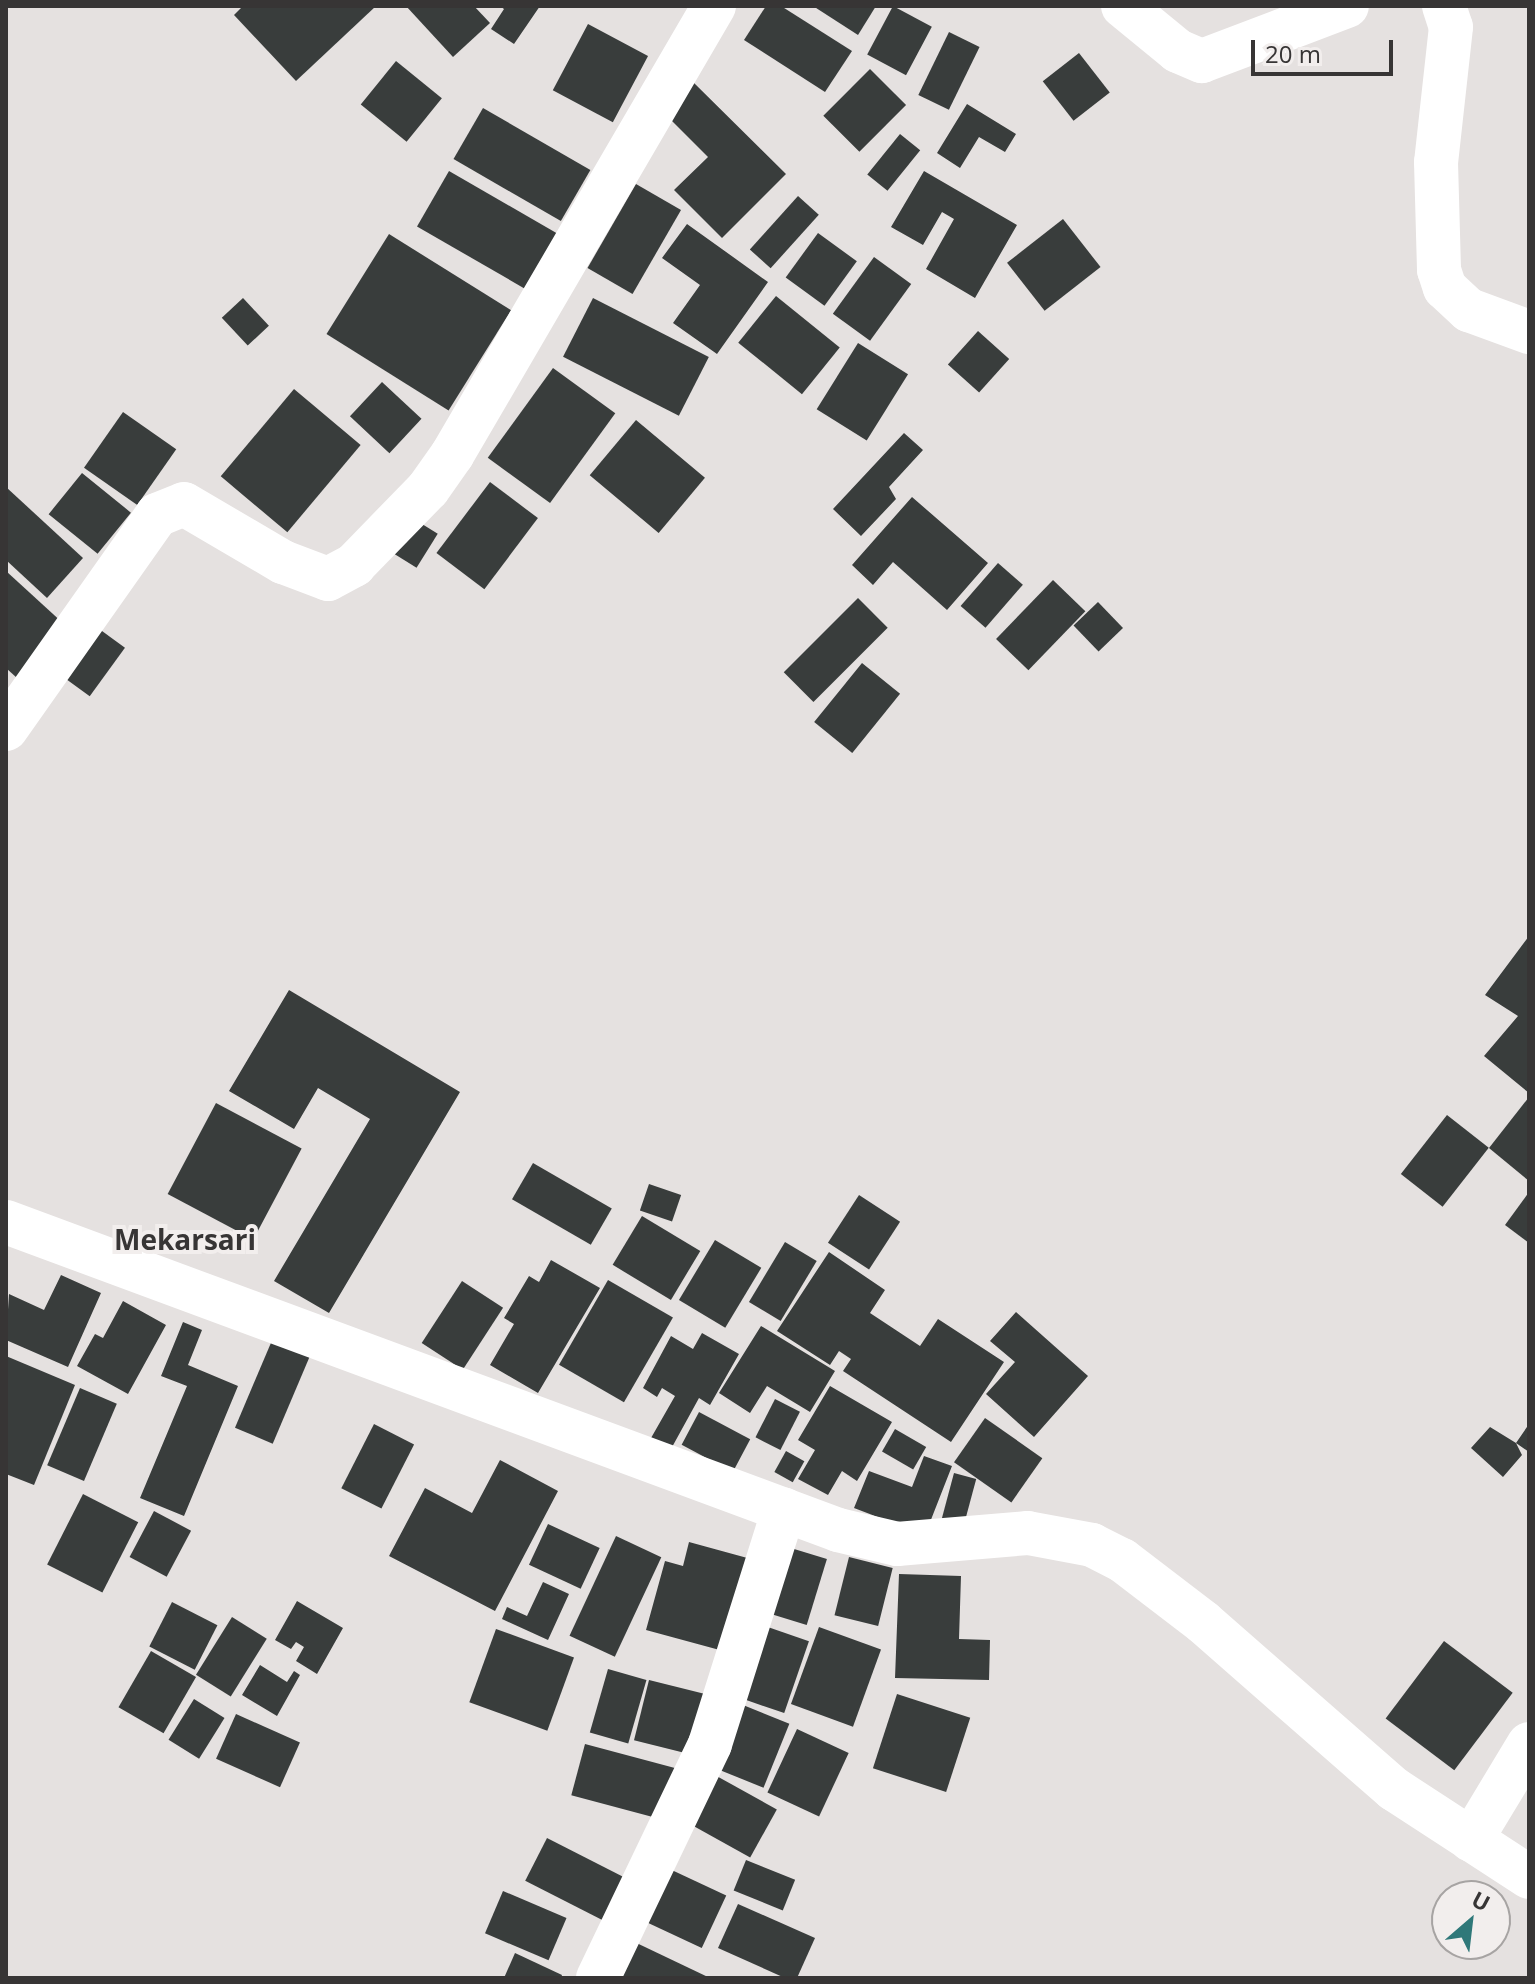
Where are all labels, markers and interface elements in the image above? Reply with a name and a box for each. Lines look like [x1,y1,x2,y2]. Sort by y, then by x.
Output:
scale bar [1255,24,1397,74]
text: 20 m [1265,37,1321,70]
district label: Mekarsari [114,1222,256,1256]
north arrow [1431,1880,1511,1960]
text: U [1467,1883,1496,1918]

